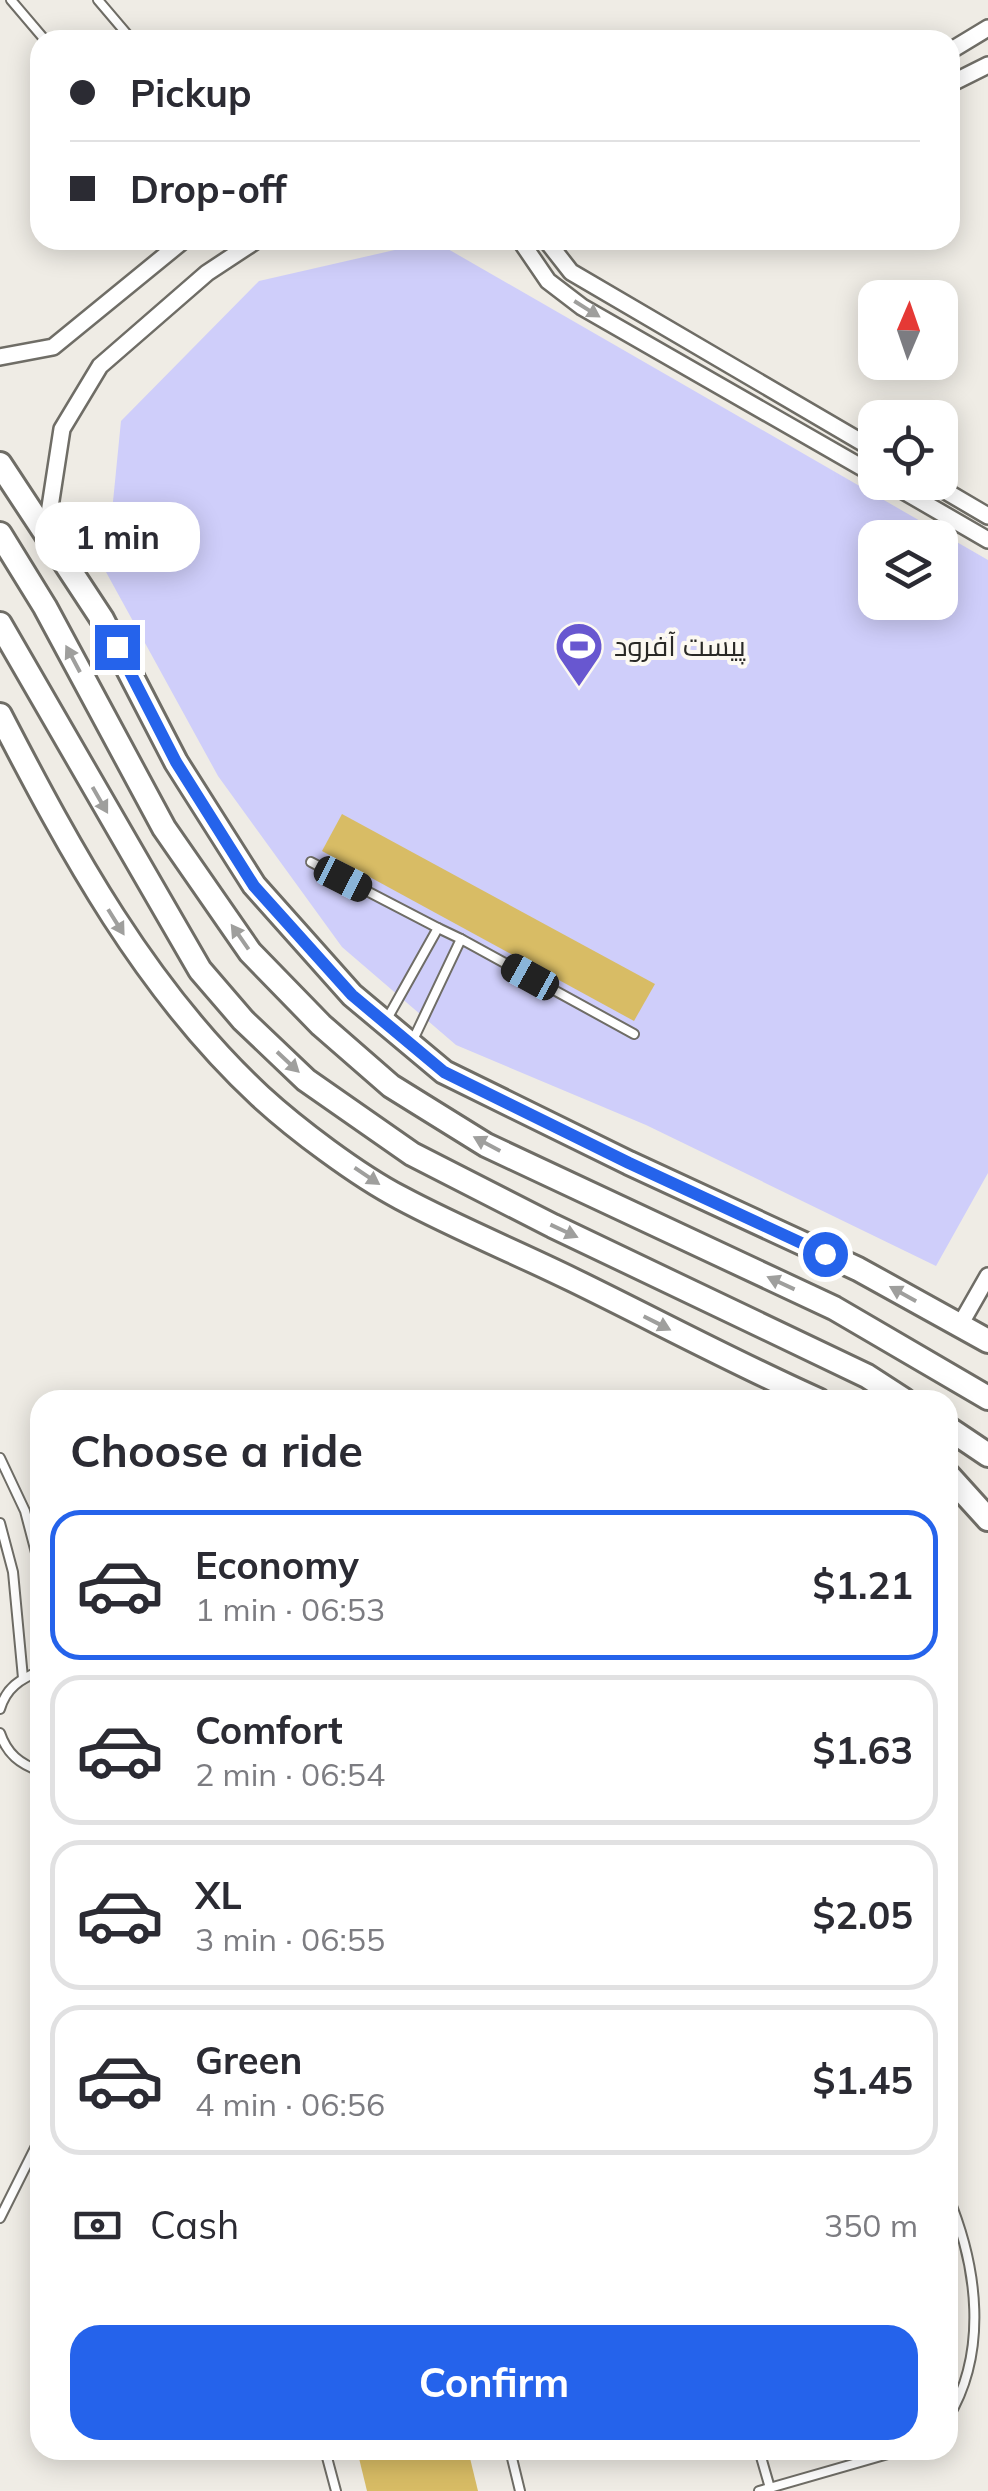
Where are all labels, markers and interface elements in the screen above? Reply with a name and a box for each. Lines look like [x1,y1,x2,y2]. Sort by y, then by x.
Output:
text: Pickup [130,69,252,117]
text: Drop-off [130,165,287,213]
north arrow [858,280,958,380]
map controls [858,280,958,620]
one-way arrow [573,299,601,317]
button: locate [858,400,958,500]
callout: 1 min [34,502,200,572]
text: 1 min [75,517,160,557]
button: layers [858,520,958,620]
sports icon: پیست آفرود [553,620,605,688]
route end [95,625,140,670]
place label: پیست آفرود [614,628,746,665]
one-way arrow [64,644,81,673]
one-way arrow [90,786,108,814]
car [309,852,377,906]
one-way arrow [107,908,124,936]
one-way arrow [231,924,250,950]
car [496,949,564,1005]
one-way arrow [275,1050,299,1073]
one-way arrow [473,1136,501,1153]
one-way arrow [354,1166,381,1185]
one-way arrow [550,1222,579,1239]
route start [803,1232,848,1277]
one-way arrow [766,1274,795,1291]
one-way arrow [889,1285,917,1303]
one-way arrow [642,1314,671,1331]
text: Choose a ride [70,1422,363,1478]
icon: car [75,1540,165,1630]
text: Economy [195,1541,359,1589]
text: $1.21 [812,1561,913,1609]
text: 1 min · 06:53 [195,1589,385,1629]
icon: car [75,1705,165,1795]
text: Comfort [195,1706,343,1754]
text: $1.63 [812,1726,913,1774]
text: 2 min · 06:54 [195,1754,385,1794]
icon: car [75,1870,165,1960]
text: XL [195,1871,242,1919]
text: $2.05 [812,1891,913,1939]
text: 3 min · 06:55 [195,1919,385,1959]
icon: car [75,2035,165,2125]
text: Green [195,2036,302,2084]
text: $1.45 [812,2056,913,2104]
text: 4 min · 06:56 [195,2084,385,2124]
icon: cash [70,2198,125,2253]
text: Cash [150,2201,239,2249]
text: 350 m [824,2205,918,2245]
button: Confirm [70,2325,918,2440]

